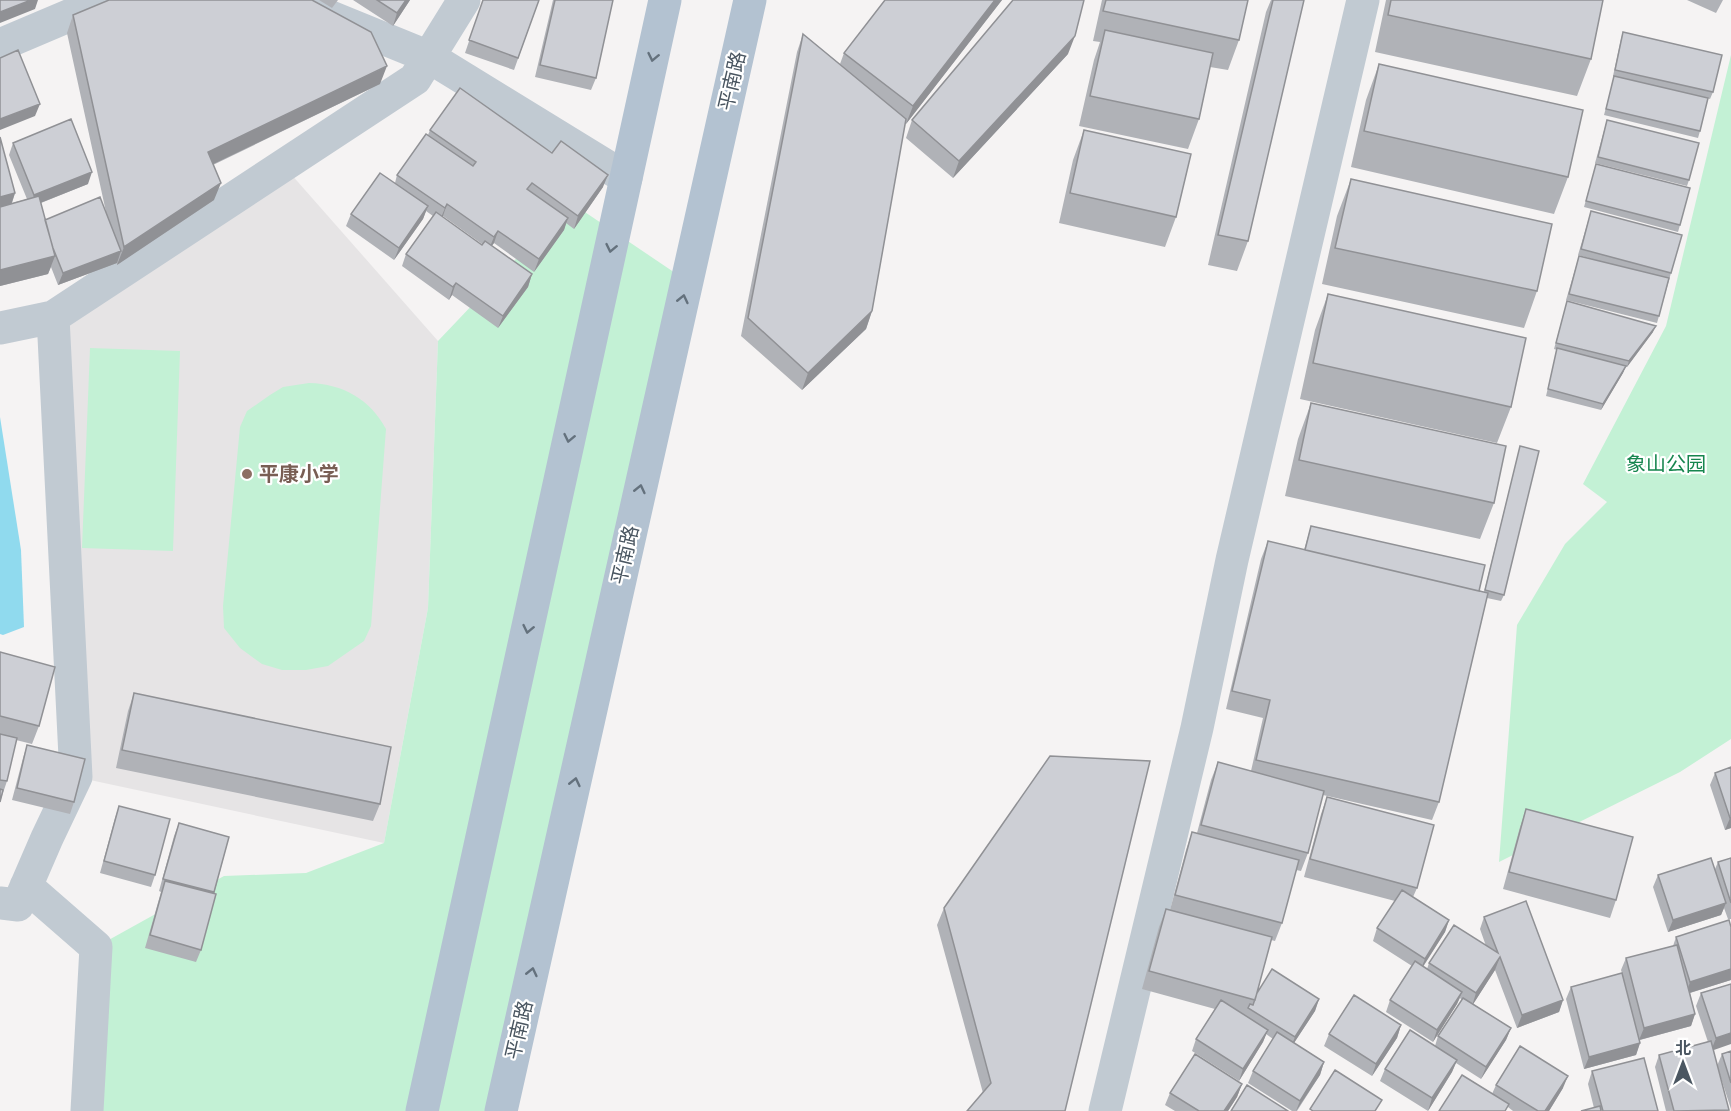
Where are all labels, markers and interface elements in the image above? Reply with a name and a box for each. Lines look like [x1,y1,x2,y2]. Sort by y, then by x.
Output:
street label: 平南路 [715,49,749,113]
one-way arrow [647,52,660,62]
one-way arrow [605,242,618,252]
one-way arrow [675,294,688,304]
one-way arrow [564,433,577,443]
park label: 象山公园 [1626,453,1706,475]
place label: 平康小学 [259,463,339,485]
marker: 平康小学 [240,467,254,481]
one-way arrow [633,484,646,494]
street label: 平南路 [608,523,642,587]
one-way arrow [522,623,535,633]
one-way arrow [567,777,580,787]
one-way arrow [525,967,538,977]
street label: 平南路 [502,998,536,1062]
north arrow [1653,1033,1713,1093]
text: 北 [1675,1040,1691,1057]

